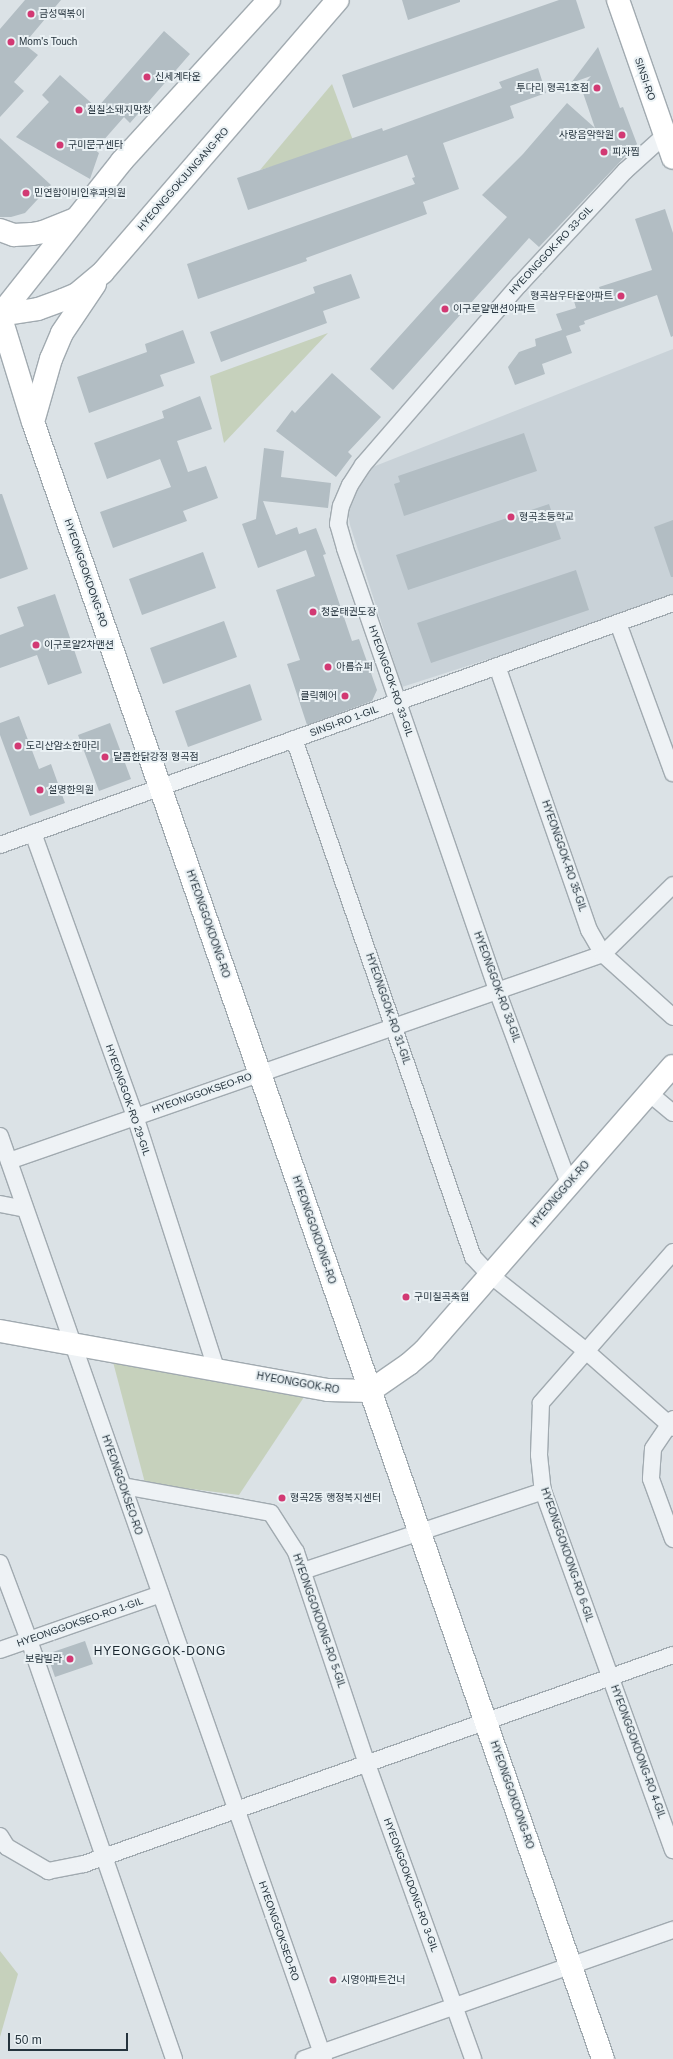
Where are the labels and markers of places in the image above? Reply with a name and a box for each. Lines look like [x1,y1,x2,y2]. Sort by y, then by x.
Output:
place label: 금성떡볶이 [39,8,85,20]
marker: 금성떡볶이 [26,9,36,19]
place label: Mom's Touch [19,36,78,48]
marker: Mom's Touch [6,37,16,47]
place label: 신세계타운 [155,71,201,83]
marker: 신세계타운 [142,72,152,82]
place label: 투다리 형곡1호점 [516,82,589,94]
marker: 투다리 형곡1호점 [592,83,602,93]
place label: 칠칠소돼지막창 [87,104,151,116]
marker: 칠칠소돼지막창 [74,105,84,115]
place label: 사랑음악학원 [559,129,614,141]
marker: 사랑음악학원 [617,130,627,140]
place label: 구미문구센타 [68,139,123,151]
marker: 구미문구센타 [55,140,65,150]
place label: 피자찝 [612,146,640,158]
marker: 피자찝 [599,147,609,157]
place label: 민연합이비인후과의원 [34,187,126,199]
marker: 민연합이비인후과의원 [21,188,31,198]
place label: 형곡삼우타운아파트 [530,290,613,302]
marker: 형곡삼우타운아파트 [616,291,626,301]
place label: 이구로얄맨션아파트 [453,303,536,315]
marker: 이구로얄맨션아파트 [440,304,450,314]
place label: 형곡초등학교 [519,511,574,523]
marker: 형곡초등학교 [506,512,516,522]
place label: 청운태권도장 [321,606,376,618]
marker: 청운태권도장 [308,607,318,617]
place label: 이구로얄2차맨션 [44,639,114,651]
marker: 이구로얄2차맨션 [31,640,41,650]
place label: 아름슈퍼 [336,661,373,673]
marker: 아름슈퍼 [323,662,333,672]
place label: 클릭헤어 [300,690,337,702]
marker: 클릭헤어 [340,691,350,701]
place label: 도리산암소한마리 [26,740,100,752]
marker: 도리산암소한마리 [13,741,23,751]
place label: 달콤한닭강정 형곡점 [113,751,199,763]
marker: 달콤한닭강정 형곡점 [100,752,110,762]
place label: 설명한의원 [48,784,94,796]
marker: 설명한의원 [35,785,45,795]
place label: 구미칠곡축협 [414,1291,469,1303]
marker: 구미칠곡축협 [401,1292,411,1302]
place label: 형곡2동 행정복지센터 [290,1492,381,1504]
marker: 형곡2동 행정복지센터 [277,1493,287,1503]
place label: 보람빌라 [25,1653,62,1665]
marker: 보람빌라 [65,1654,75,1664]
place label: 시영아파트건너 [341,1974,405,1986]
marker: 시영아파트건너 [328,1975,338,1985]

